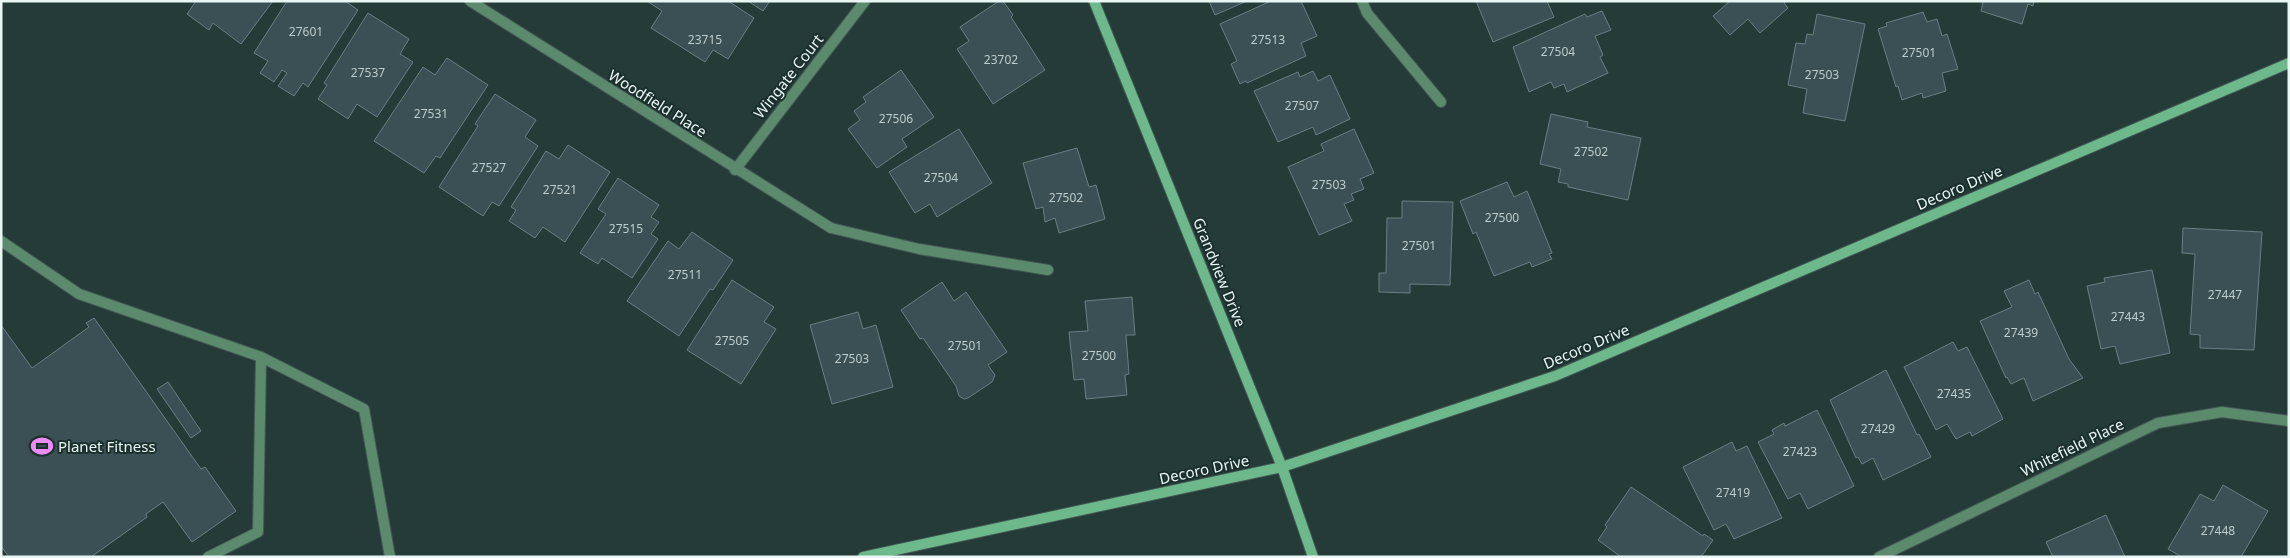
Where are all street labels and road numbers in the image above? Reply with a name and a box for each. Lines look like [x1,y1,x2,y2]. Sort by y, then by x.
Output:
street label: Wingate Court [749,29,828,122]
street label: Woodfield Place [605,65,711,141]
street label: Decoro Drive [1913,160,2005,214]
street label: Grandview Drive [1189,214,1251,330]
street label: Decoro Drive [1540,319,1632,373]
street label: Whitefield Place [2017,413,2127,481]
street label: Decoro Drive [1157,450,1251,488]

